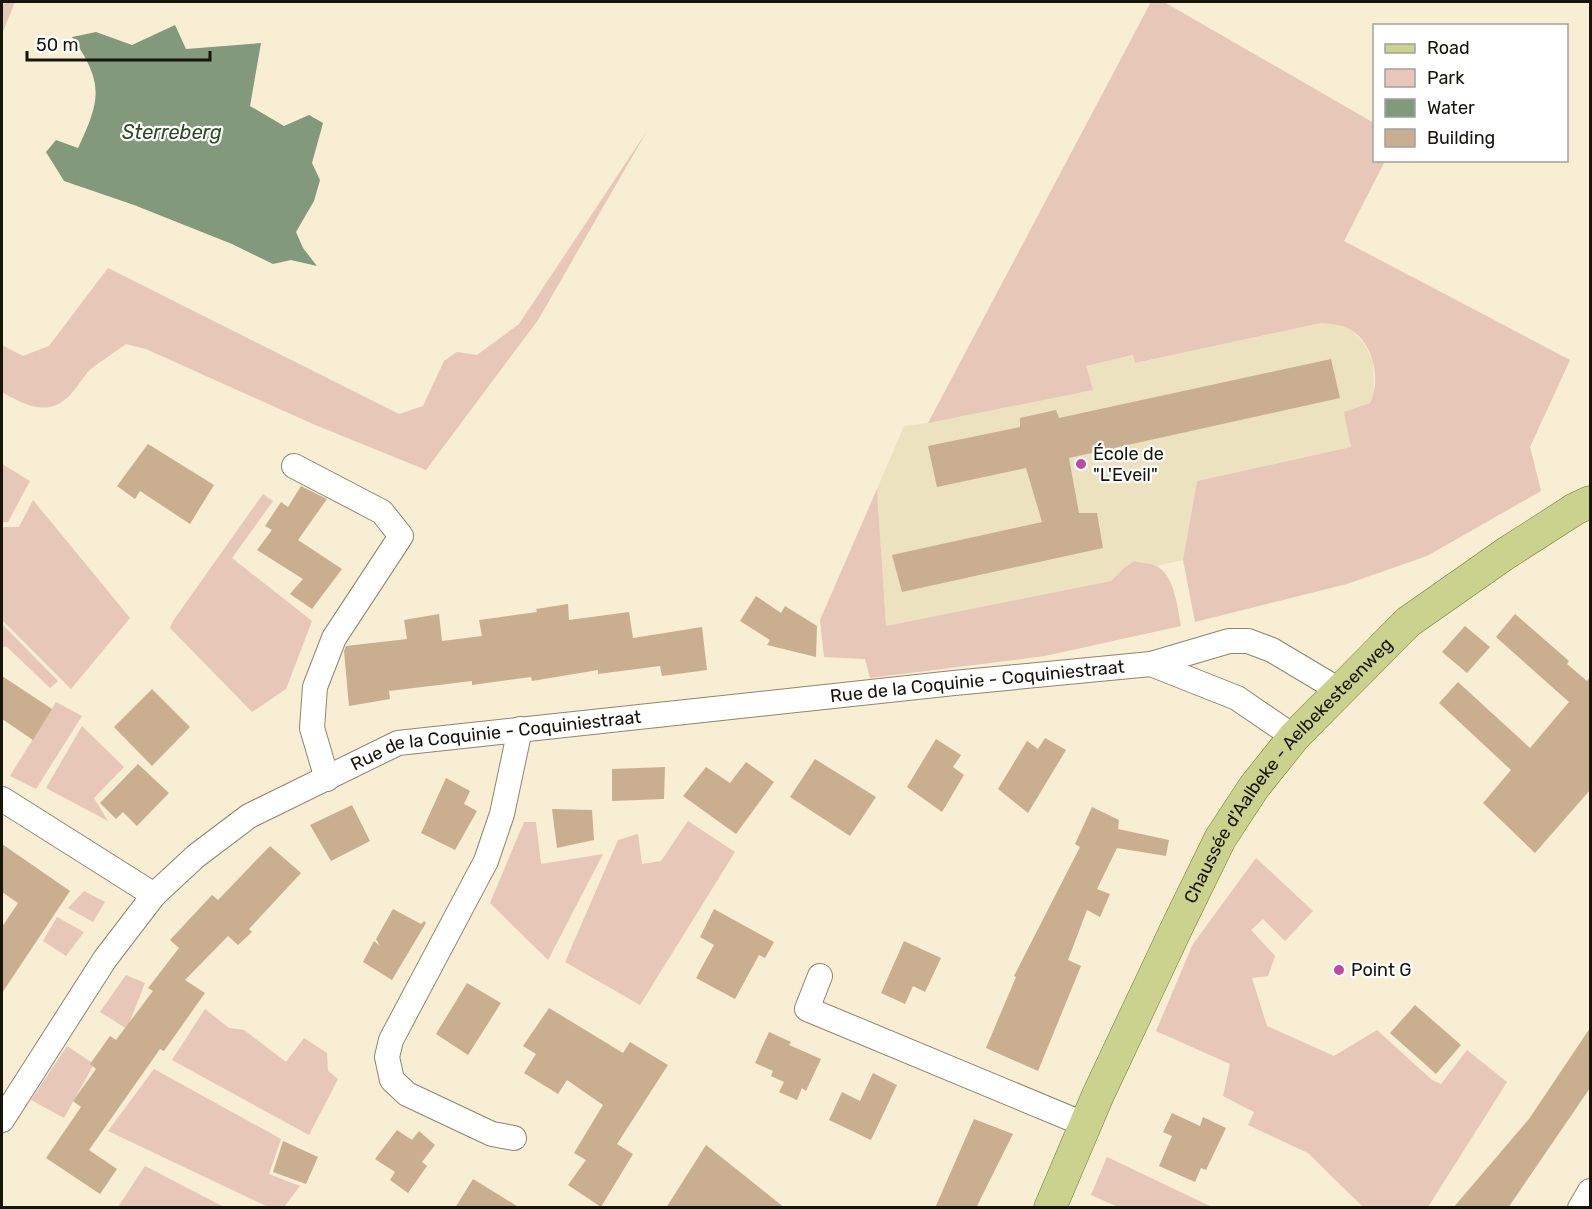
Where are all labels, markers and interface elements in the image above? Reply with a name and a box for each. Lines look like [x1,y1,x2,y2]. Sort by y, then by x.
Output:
scale bar [27,24,210,62]
legend [1373,24,1568,162]
text: 50 m [36,34,79,56]
text: Road [1427,37,1470,59]
text: Park [1427,67,1465,89]
text: Water [1427,97,1475,119]
water label: Sterreberg [122,120,222,144]
text: Building [1427,127,1495,149]
place label: École de "L'Eveil" [1093,443,1164,486]
marker: École de "L'Eveil" [1074,457,1088,471]
street label: Chaussée d'Aalbeke - Aelbekesteenweg [1179,633,1397,907]
street label: Rue de la Coquinie - Coquiniestraat [829,656,1126,707]
street label: Rue de la Coquinie - Coquiniestraat [347,706,642,775]
place label: Point G [1351,959,1412,981]
marker: Point G [1332,963,1346,977]

